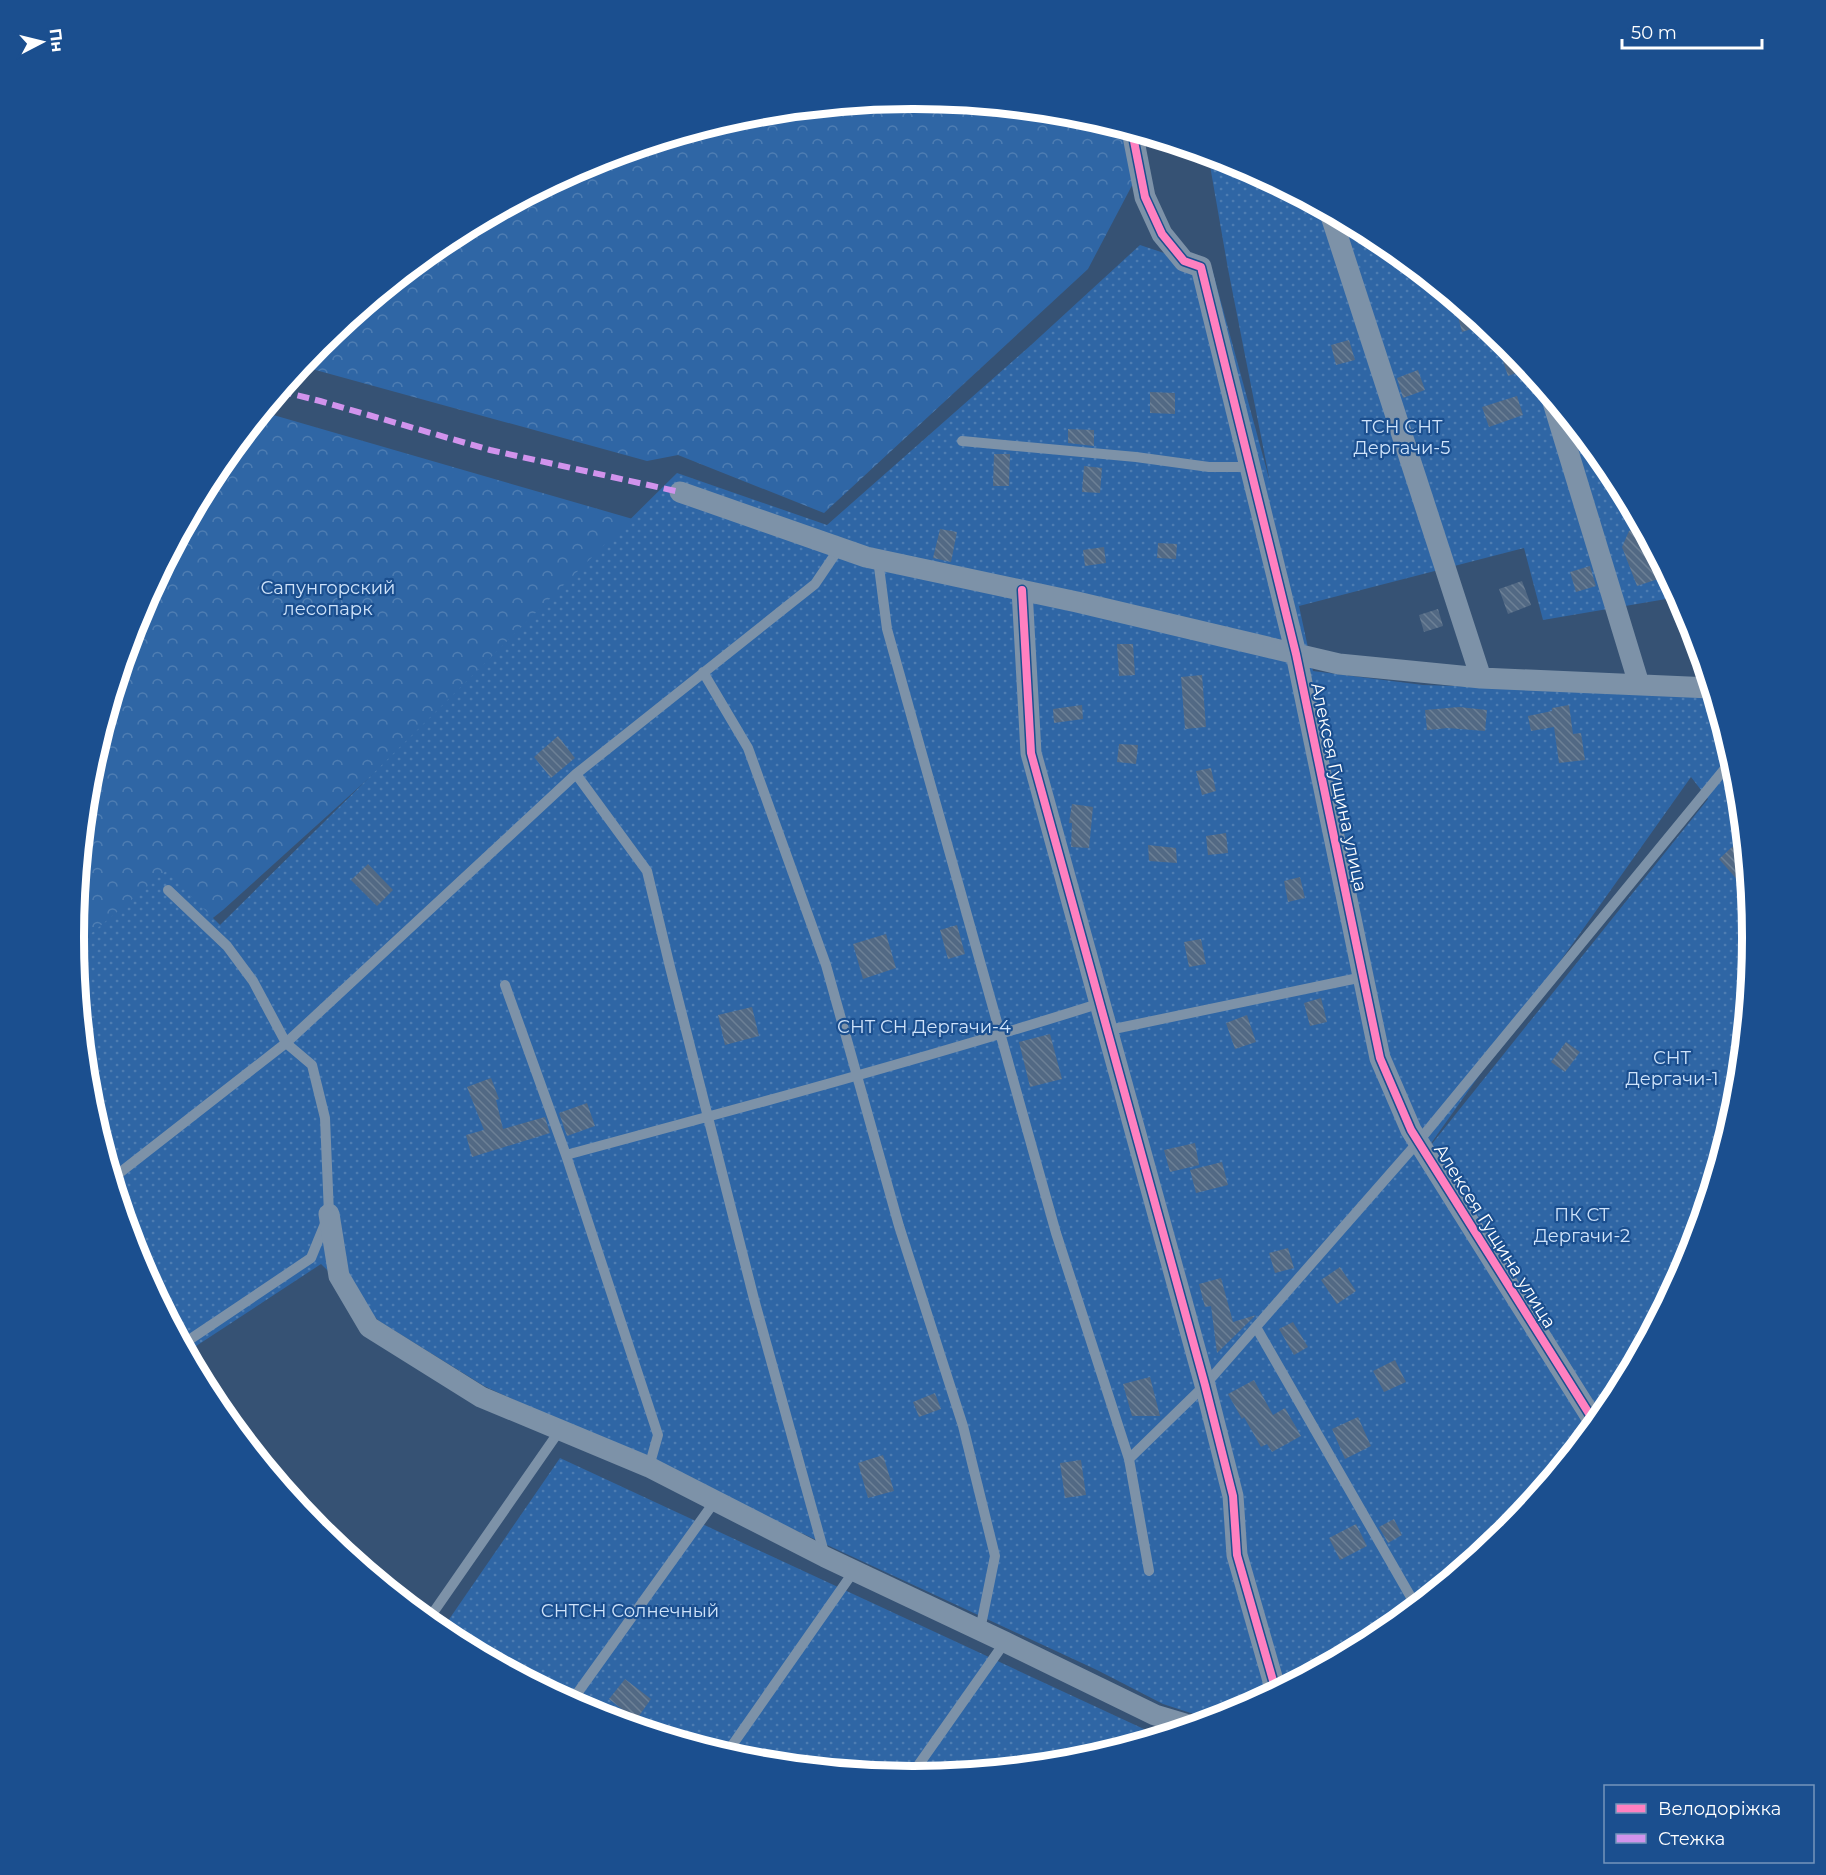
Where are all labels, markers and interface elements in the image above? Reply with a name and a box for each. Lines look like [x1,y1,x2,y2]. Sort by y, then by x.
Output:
north arrow [12,12,72,72]
scale bar [1622,12,1762,50]
text: 50 m [1631,22,1677,44]
text: Пн [45,27,67,53]
park label: ТСН СНТ Дергачи-5 [1354,416,1450,459]
park label: Сапунгорский лесопарк [261,577,395,620]
street label: Алексея Гущина улица [1306,680,1372,894]
park label: СНТ СН Дергачи-4 [837,1016,1011,1038]
park label: СНТ Дергачи-1 [1626,1047,1718,1090]
street label: Алексея Гущина улица [1429,1140,1561,1332]
park label: ПК СТ Дергачи-2 [1534,1204,1630,1247]
park label: СНТСН Солнечный [541,1600,719,1622]
legend [1604,1785,1814,1863]
text: Велодоріжка [1658,1798,1781,1820]
text: Стежка [1658,1828,1725,1850]

